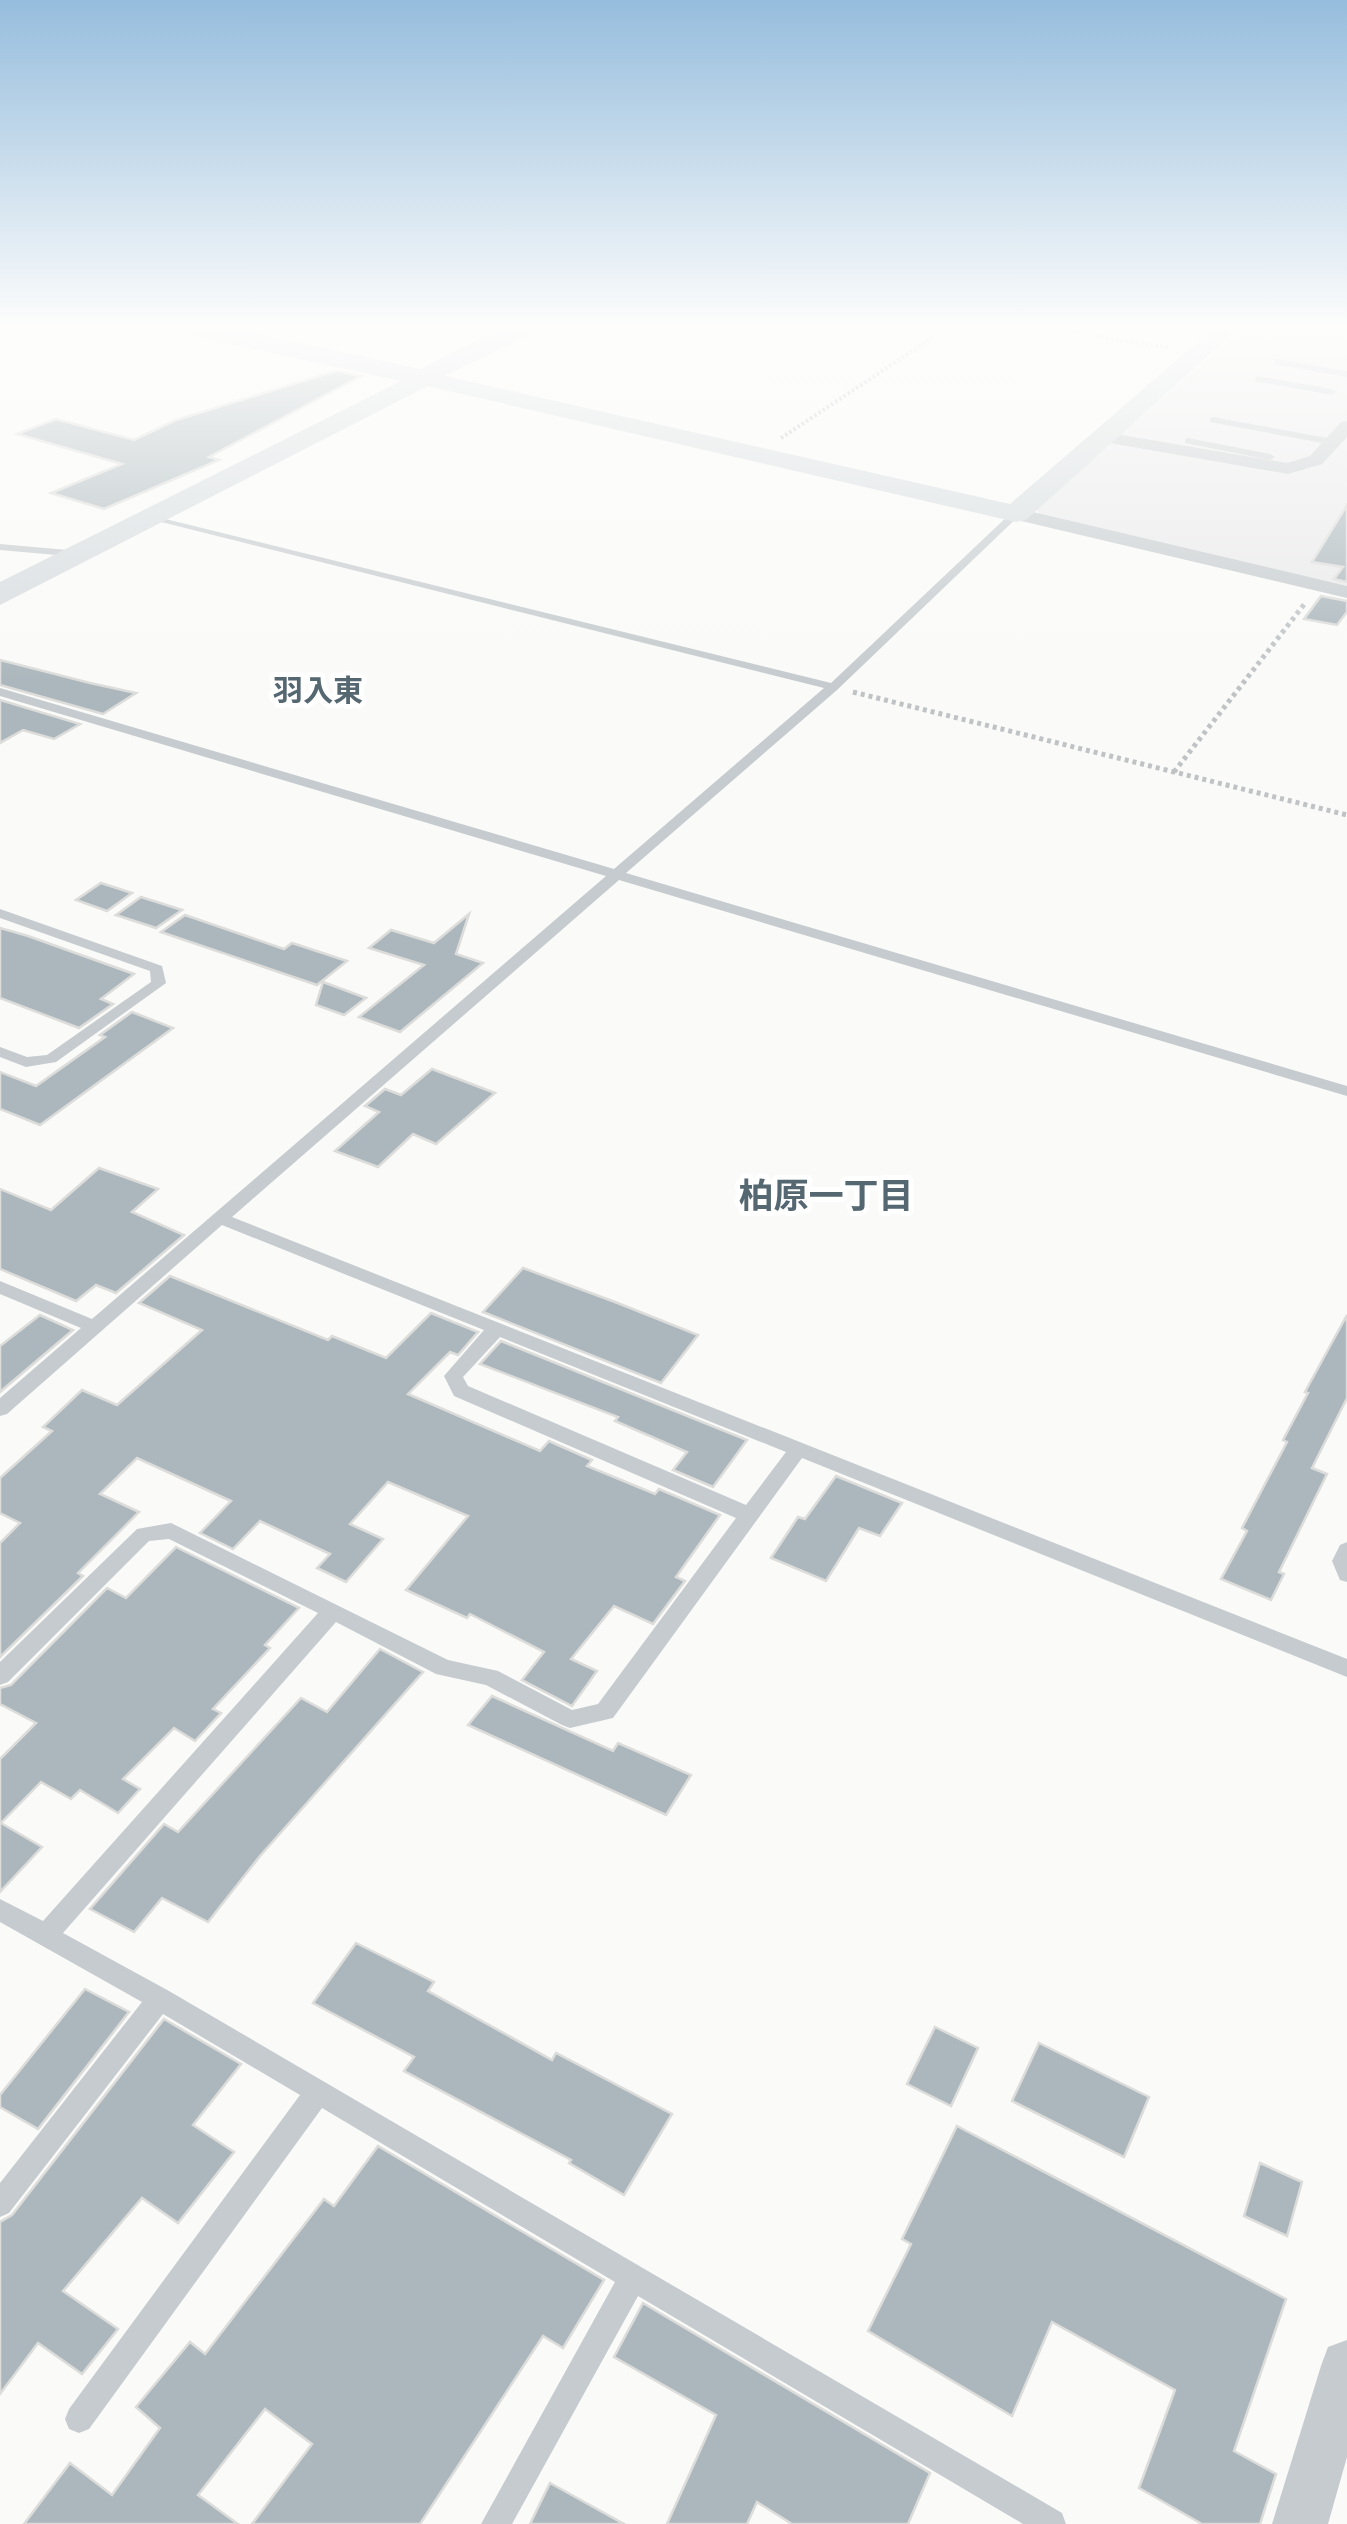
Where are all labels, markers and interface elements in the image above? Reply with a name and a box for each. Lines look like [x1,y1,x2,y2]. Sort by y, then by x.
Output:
district label: 羽入東 [273,674,363,710]
district label: 柏原一丁目 [738,1176,914,1219]

